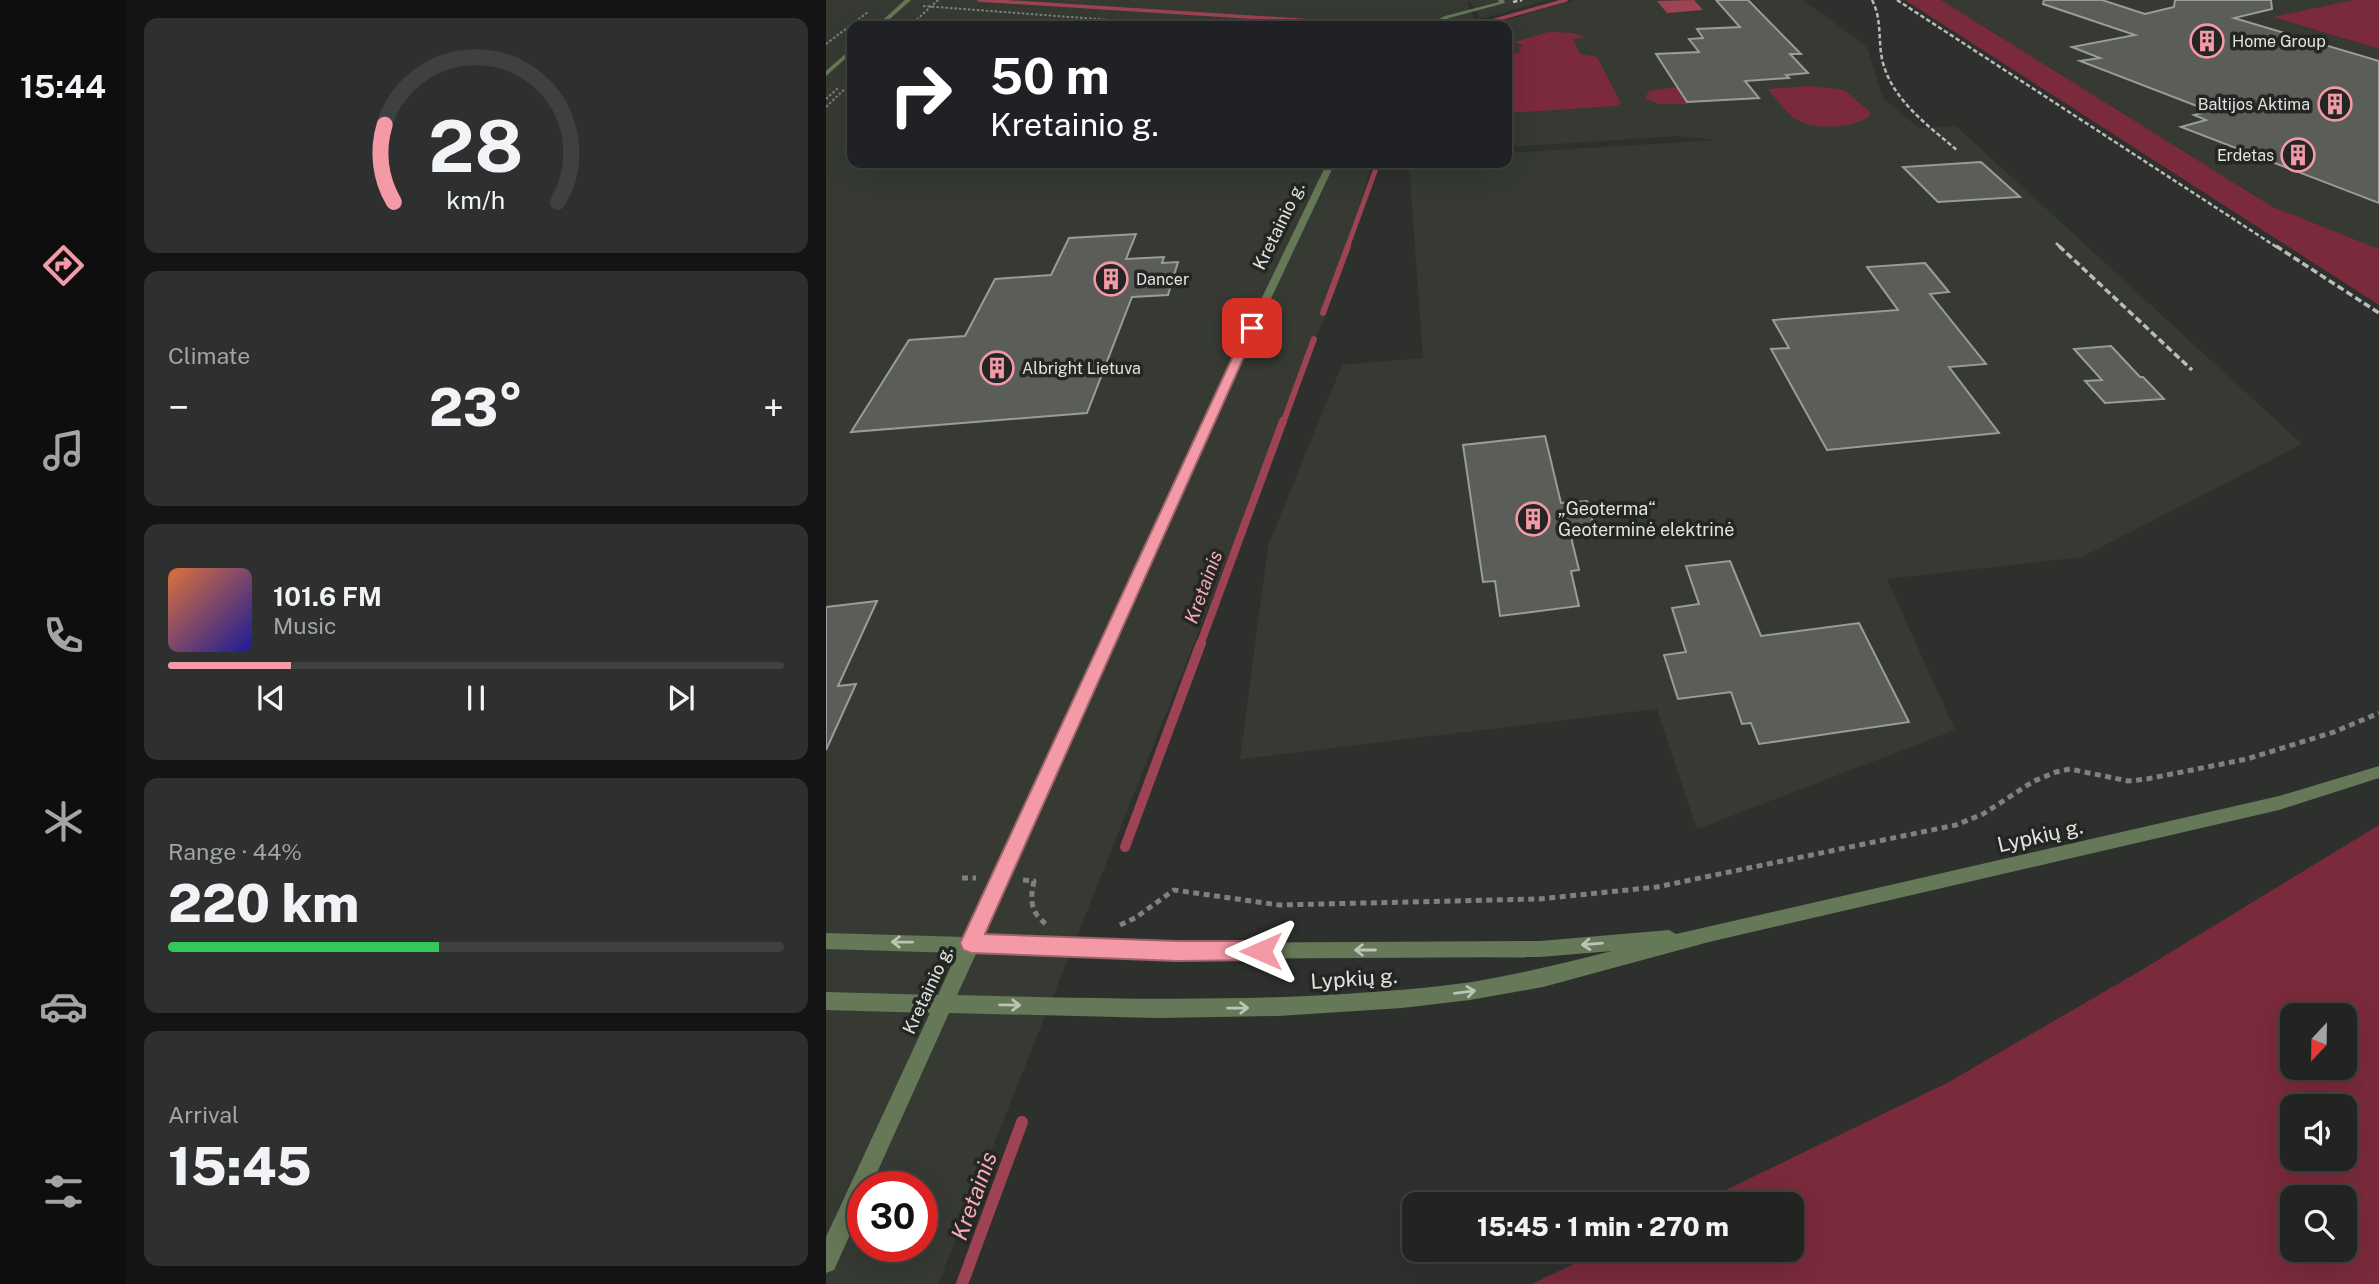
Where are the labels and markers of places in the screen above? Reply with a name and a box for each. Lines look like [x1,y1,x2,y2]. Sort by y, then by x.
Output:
building icon: Home Group [2188,22,2226,60]
place label: Home Group [2232,32,2326,51]
building icon: Baltijos Aktima [2316,85,2354,123]
place label: Baltijos Aktima [2198,95,2310,114]
building icon: Erdetas [2279,136,2317,174]
place label: Erdetas [2217,146,2274,165]
building icon: Dancer [1092,260,1130,298]
place label: Dancer [1136,270,1189,289]
pin [1222,298,1282,358]
building icon: Albright Lietuva [978,349,1016,387]
place label: Albright Lietuva [1022,359,1141,378]
place label: „Geoterma“ Geoterminė elektrinė [1558,498,1734,540]
building icon: „Geoterma“ Geoterminė elektrinė [1514,500,1552,538]

